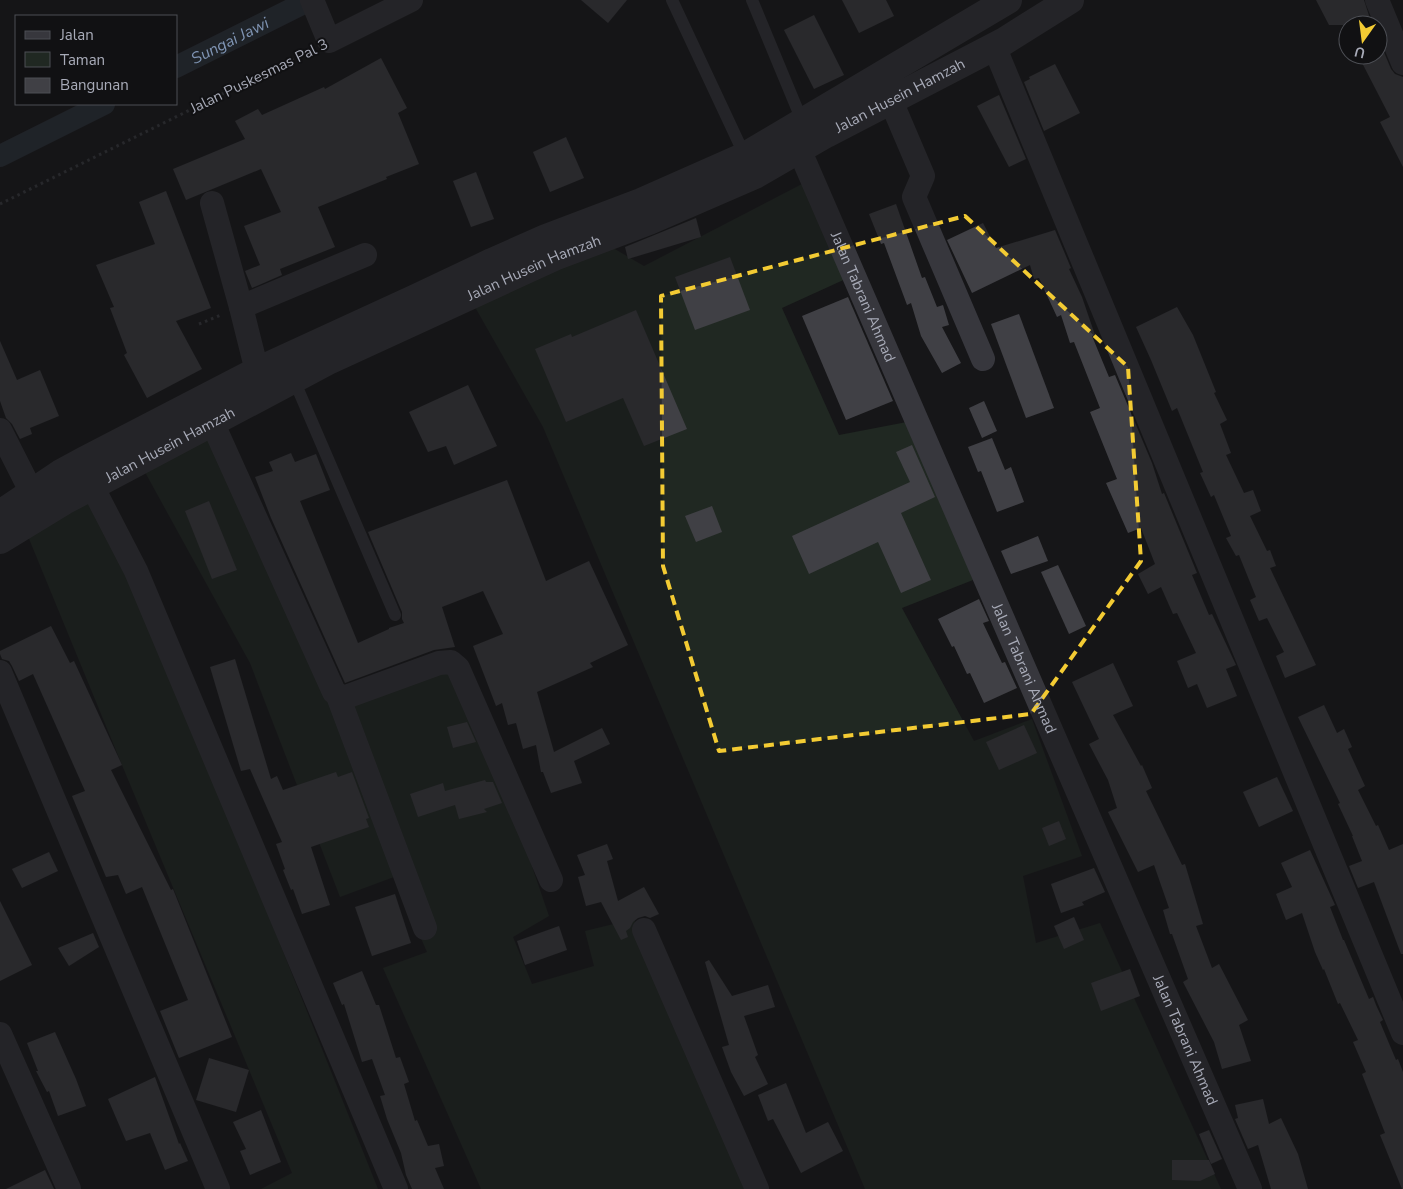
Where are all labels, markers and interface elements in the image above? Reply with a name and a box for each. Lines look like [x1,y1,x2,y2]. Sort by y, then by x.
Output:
water label: Sungai Jawi [187,12,273,70]
legend [15,15,178,105]
north arrow [1338,15,1388,65]
text: Jalan [59,25,94,45]
street label: Jalan Puskesmas Pal 3 [186,34,331,119]
text: U [1353,42,1367,63]
text: Taman [60,50,105,70]
street label: Jalan Husein Hamzah [830,53,968,138]
text: Bangunan [60,75,129,95]
street label: Jalan Tabrani Ahmad [826,227,900,365]
street label: Jalan Husein Hamzah [463,230,604,306]
street label: Jalan Husein Hamzah [101,402,238,488]
street label: Jalan Tabrani Ahmad [987,599,1061,737]
street label: Jalan Tabrani Ahmad [1148,971,1222,1108]

